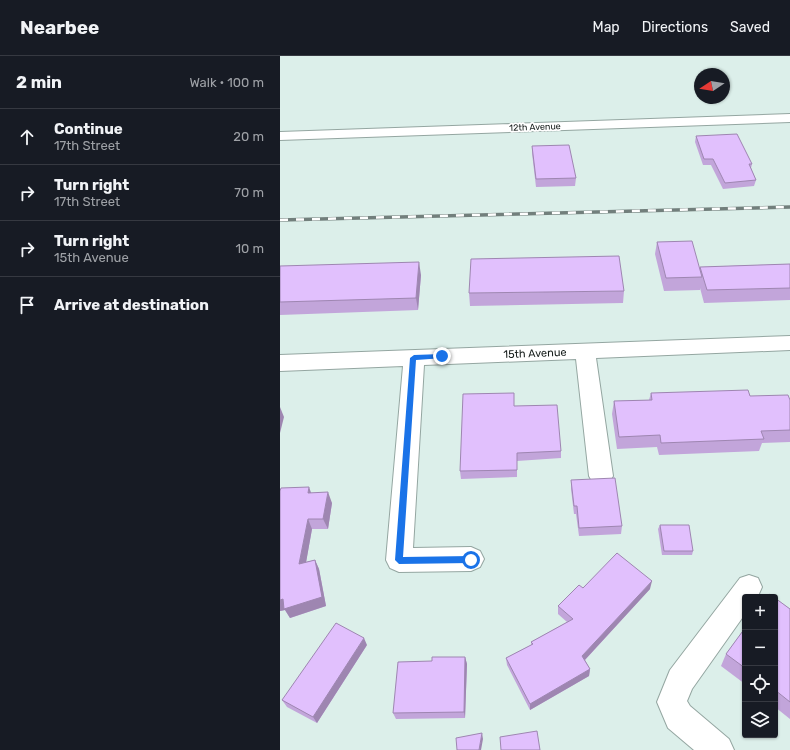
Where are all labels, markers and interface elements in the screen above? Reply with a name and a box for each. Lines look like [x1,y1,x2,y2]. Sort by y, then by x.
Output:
text: Nearbee [20,16,99,39]
text: Map [593,19,620,36]
text: Directions [642,19,708,36]
text: Saved [730,19,770,36]
north arrow [694,68,730,104]
text: 2 min [16,72,62,92]
text: Walk · 100 m [189,75,264,90]
text: Continue [54,120,123,138]
street label: 12th Avenue [509,121,561,133]
icon: ahead [16,126,38,148]
text: 20 m [233,129,264,144]
text: 17th Street [54,138,120,153]
text: Turn right [54,176,129,194]
icon: right [16,182,38,204]
text: 70 m [234,185,264,200]
text: 17th Street [54,194,120,209]
text: Turn right [54,232,129,250]
icon: right [16,238,38,260]
text: 10 m [235,241,264,256]
text: 15th Avenue [54,250,129,265]
icon: arrive [16,294,38,316]
text: Arrive at destination [54,296,209,314]
street label: 15th Avenue [503,346,567,361]
route end [433,347,451,365]
route start [462,551,480,569]
map controls [742,594,778,738]
button: + [742,594,778,630]
button: − [742,630,778,666]
button: locate [742,666,778,702]
button: layers [742,702,778,738]

